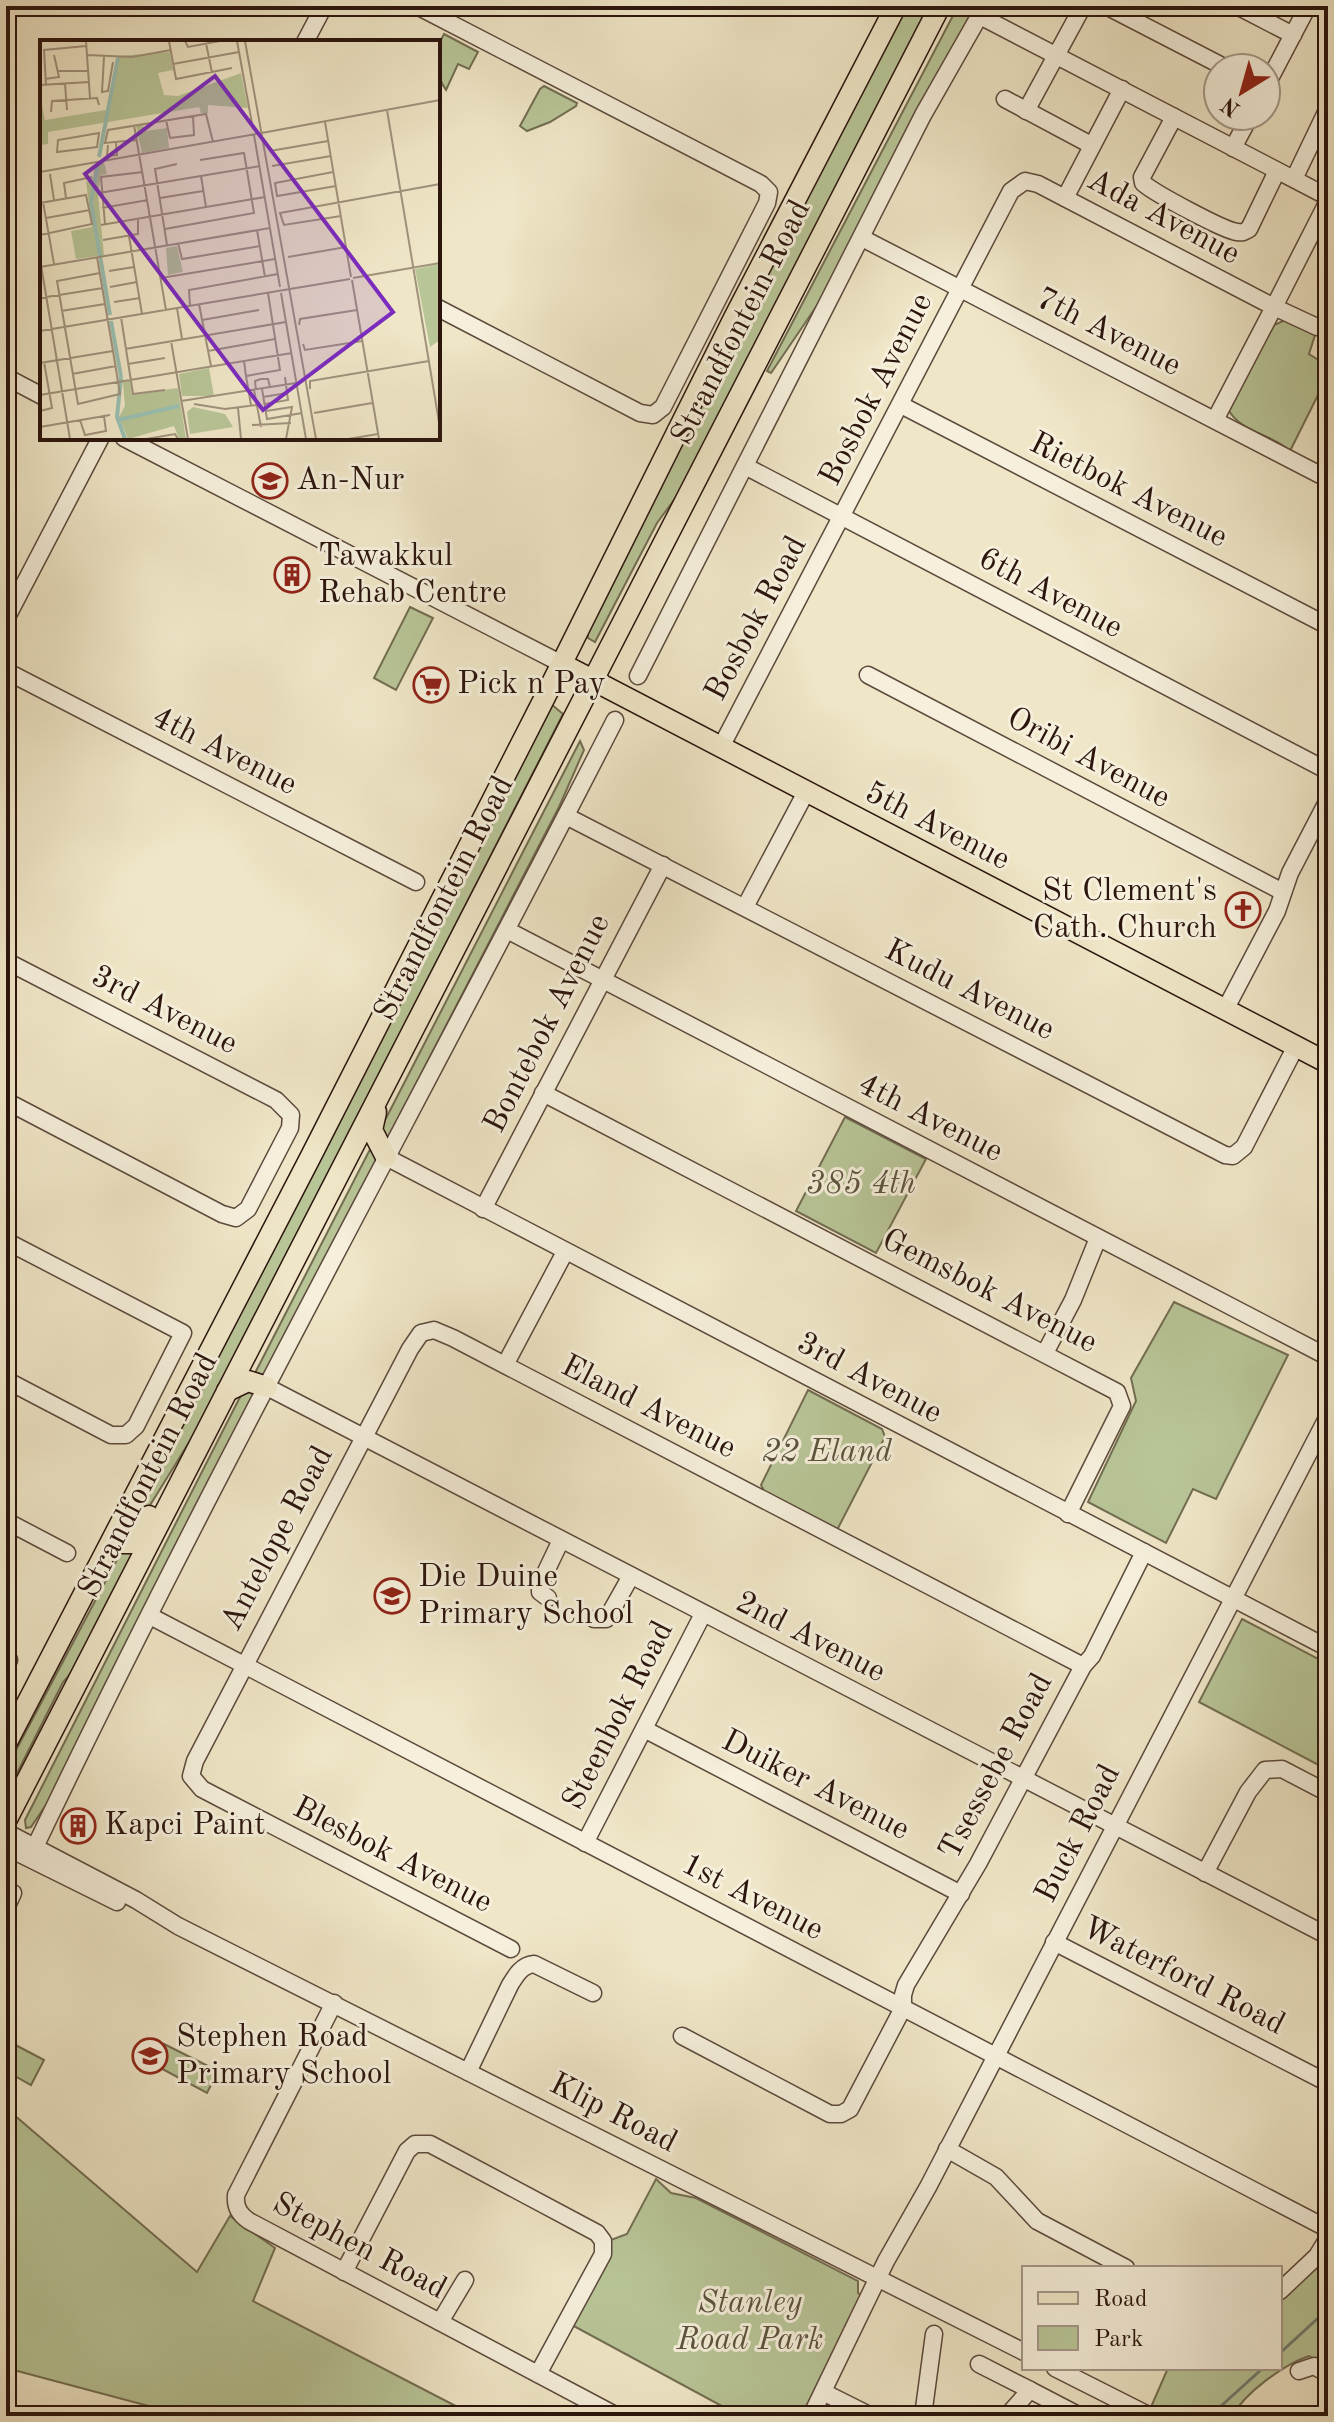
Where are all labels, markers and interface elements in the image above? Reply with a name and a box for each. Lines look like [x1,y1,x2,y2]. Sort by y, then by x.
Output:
inset map [40,40,440,440]
north arrow [1202,52,1282,132]
text: N [1218,92,1245,120]
street label: Ada Avenue [1082,165,1244,271]
street label: Strandfontein Road [667,196,817,450]
street label: 7th Avenue [1030,283,1186,383]
street label: Bosbok Avenue [815,289,939,491]
street label: Rietbok Avenue [1024,427,1232,555]
school or university icon: An-Nur [251,462,289,500]
place label: An-Nur [296,465,404,497]
street label: Bosbok Road [700,532,814,706]
place label: Tawakkul Rehab Centre [318,541,507,610]
street label: 6th Avenue [973,543,1127,645]
building icon: Tawakkul Rehab Centre [273,556,311,594]
supermarket icon: Pick n Pay [412,666,450,704]
place label: Pick n Pay [457,669,606,701]
street label: 4th Avenue [146,702,302,802]
street label: Oribi Avenue [1001,703,1175,815]
street label: Strandfontein Road [370,772,520,1026]
street label: 5th Avenue [859,777,1015,877]
place label: St Clement's Cath. Church [1033,876,1217,945]
church icon: St Clement's Cath. Church [1224,891,1262,929]
street label: Bontebok Avenue [479,910,617,1138]
street label: Kudu Avenue [879,935,1059,1047]
street label: 3rd Avenue [86,961,242,1061]
street label: 4th Avenue [852,1069,1008,1169]
park label: 385 4th [806,1169,916,1201]
street label: Gemsbok Avenue [876,1224,1102,1360]
street label: 3rd Avenue [791,1328,947,1430]
street label: Strandfontein Road [74,1349,224,1603]
street label: Eland Avenue [556,1350,740,1466]
park label: 22 Eland [762,1437,893,1469]
street label: Antelope Road [216,1442,340,1636]
place label: Die Duine Primary School [418,1562,633,1631]
school or university icon: Die Duine Primary School [373,1577,411,1615]
street label: 2nd Avenue [730,1587,890,1689]
street label: Steenbok Road [558,1617,680,1815]
street label: Tsessebe Road [935,1669,1059,1865]
street label: Duiker Avenue [716,1725,914,1847]
street label: Buck Road [1031,1760,1127,1908]
street label: Blesbok Avenue [287,1792,497,1920]
building icon: Kapci Paint [59,1807,97,1845]
place label: Kapci Paint [104,1810,265,1842]
street label: 1st Avenue [676,1849,828,1947]
street label: Waterford Road [1076,1912,1290,2042]
place label: Stephen Road Primary School [176,2022,391,2091]
school or university icon: Stephen Road Primary School [131,2037,169,2075]
street label: Klip Road [544,2068,682,2160]
street label: Stephen Road [267,2188,451,2306]
legend [1022,2266,1282,2370]
park label: Stanley Road Park [675,2288,824,2357]
text: Road [1094,2288,1147,2312]
text: Park [1094,2328,1143,2352]

